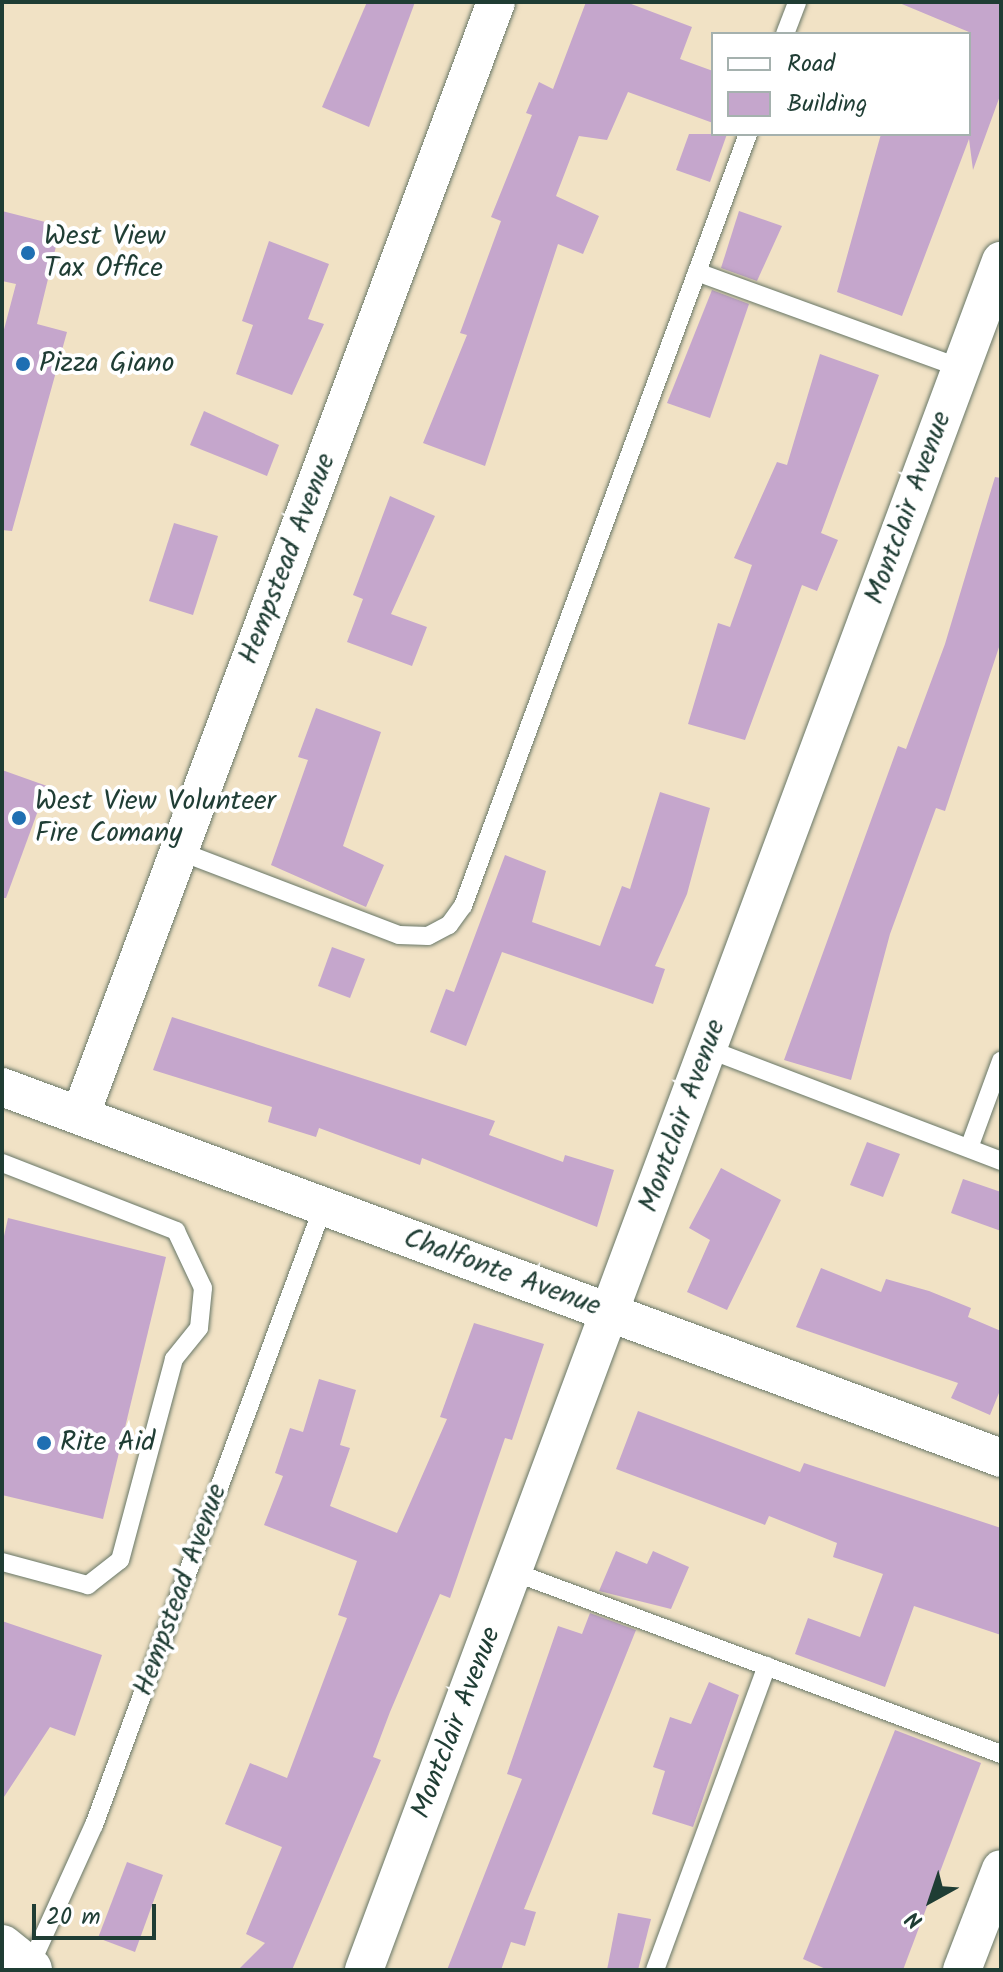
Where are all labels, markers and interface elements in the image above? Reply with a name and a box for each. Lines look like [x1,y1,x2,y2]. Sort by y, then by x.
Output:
legend [711,32,971,136]
text: Road [787,45,835,84]
text: Building [787,85,867,124]
place label: West View Tax Office [44,220,165,286]
marker: West View Tax Office [19,244,37,262]
place label: Pizza Giano [39,347,174,381]
marker: Pizza Giano [14,355,32,373]
street label: Montclair Avenue [859,407,959,609]
street label: Hempstead Avenue [232,449,344,669]
place label: West View Volunteer Fire Comany [35,785,276,851]
marker: West View Volunteer Fire Comany [10,809,28,827]
street label: Montclair Avenue [633,1015,733,1217]
street label: Chalfonte Avenue [399,1222,605,1324]
place label: Rite Aid [60,1426,155,1460]
marker: Rite Aid [35,1434,53,1452]
street label: Hempstead Avenue [127,1479,235,1701]
street label: Montclair Avenue [405,1622,509,1824]
north arrow [891,1860,971,1940]
scale bar [36,1888,160,1938]
text: 20 m [46,1898,101,1937]
text: N [899,1901,932,1937]

